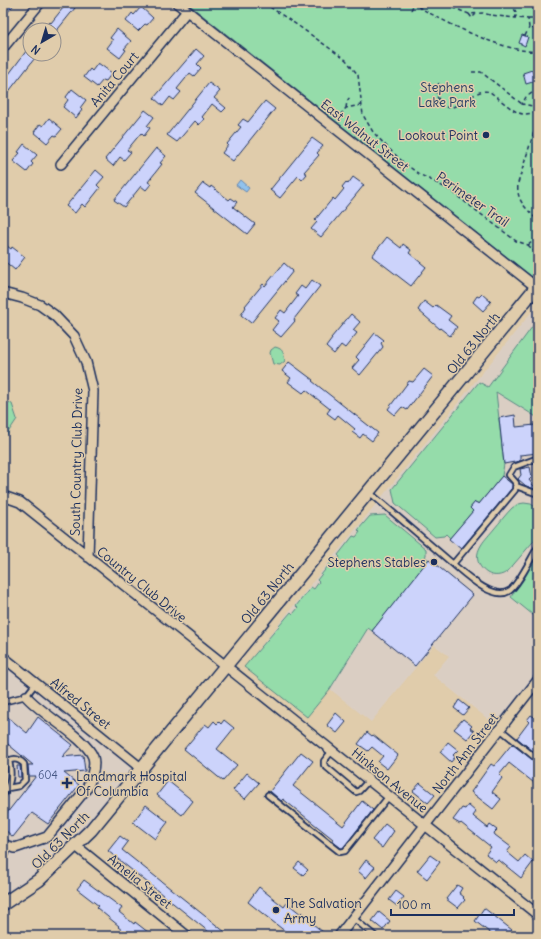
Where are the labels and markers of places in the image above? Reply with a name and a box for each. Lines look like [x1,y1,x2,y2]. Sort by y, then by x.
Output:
place label: Lookout Point [398,127,479,144]
marker: Lookout Point [481,130,491,140]
place label: Stephens Stables [327,554,426,571]
marker: Stephens Stables [429,557,439,567]
place label: Landmark Hospital Of Columbia [76,768,187,800]
marker: Landmark Hospital Of Columbia [61,777,73,789]
place label: The Salvation Army [284,895,362,927]
marker: The Salvation Army [271,905,281,915]

